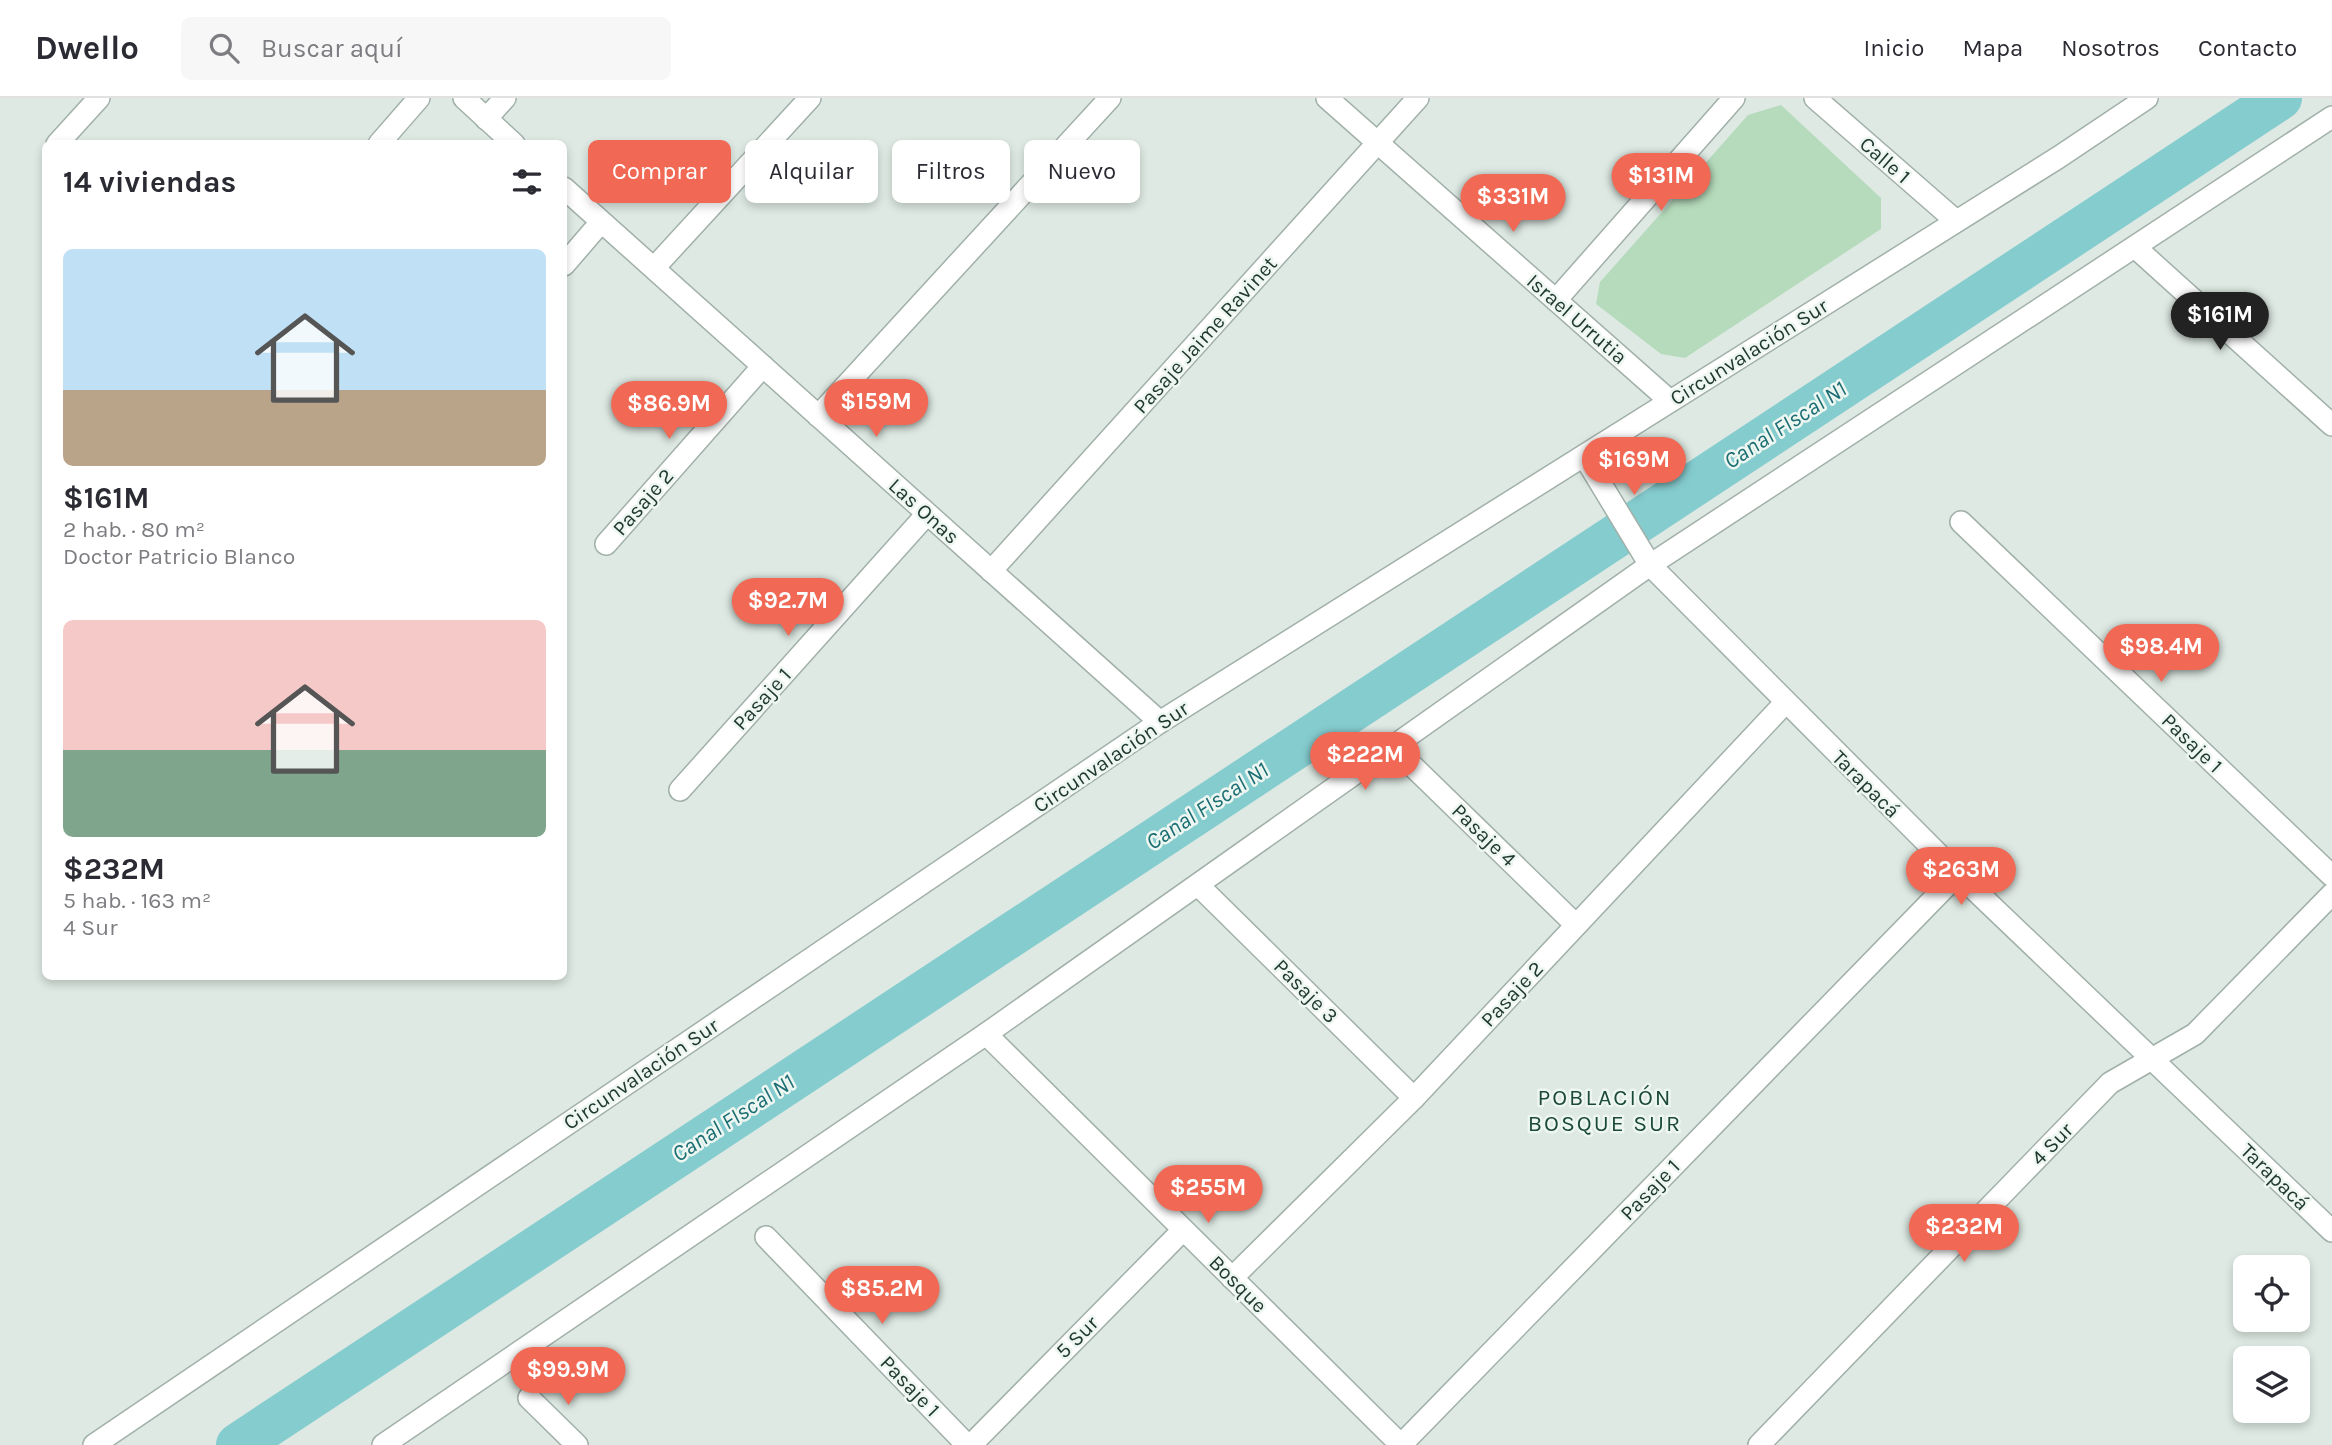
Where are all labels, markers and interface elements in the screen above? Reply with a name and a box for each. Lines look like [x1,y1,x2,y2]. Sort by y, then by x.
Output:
search box [181,17,671,80]
text: Dwello [35,29,139,67]
icon: search [205,29,243,67]
text: Buscar aquí [261,33,403,64]
text: Inicio [1863,34,1924,62]
text: Mapa [1962,34,2023,62]
text: Nosotros [2061,34,2160,62]
text: Contacto [2198,34,2297,62]
street label: Calle 1 [1855,132,1915,188]
chip: Comprar [588,140,731,203]
chip: Alquilar [745,140,878,203]
chip: Filtros [892,140,1010,203]
chip: Nuevo [1024,140,1140,203]
pin: $131M [1612,153,1710,213]
text: $131M [1628,162,1694,189]
icon: filters [508,163,546,201]
text: 14 viviendas [63,164,236,200]
pin: $331M [1464,174,1562,234]
text: $331M [1477,183,1549,210]
street label: Pasaje Jaime Ravinet [1128,252,1282,418]
street label: Israel Urrutia [1522,269,1632,369]
pin: $161M [2171,292,2269,352]
street label: Circunvalación Sur [1666,293,1833,410]
icon: home [242,295,368,421]
text: $161M [2187,301,2253,328]
water label: Canal FIscal N1 [1719,375,1851,475]
pin: $159M [827,380,925,439]
pin: $86.9M [612,382,726,441]
text: $159M [840,388,912,415]
text: $86.9M [627,390,711,417]
pin: $169M [1585,438,1683,497]
text: $169M [1598,446,1670,473]
street label: Pasaje 2 [608,464,678,540]
street label: Las Onas [884,473,964,549]
text: $161M [63,480,150,516]
text: 2 hab. · 80 m² [63,516,205,543]
text: Doctor Patricio Blanco [63,543,295,570]
pin: $92.7M [731,578,845,638]
text: $92.7M [748,587,828,614]
pin: $98.4M [2104,624,2218,684]
text: $98.4M [2119,633,2203,660]
street label: Pasaje 1 [728,663,796,735]
icon: home [242,666,368,792]
street label: Circunvalación Sur [1029,696,1193,818]
street label: Pasaje 1 [2157,708,2227,778]
pin: $222M [1316,732,1414,792]
text: $222M [1326,741,1404,768]
street label: Tarapacá [1827,745,1905,823]
water label: Canal FIscal N1 [1141,756,1273,856]
street label: Pasaje 4 [1447,799,1521,872]
pin: $263M [1912,848,2010,907]
text: $232M [63,851,165,887]
text: $263M [1922,856,2000,883]
text: 5 hab. · 163 m² [63,887,211,914]
text: 4 Sur [63,914,117,941]
street label: Pasaje 3 [1269,954,1343,1028]
street label: Pasaje 2 [1476,956,1548,1032]
street label: Circunvalación Sur [559,1013,723,1135]
water label: Canal FIscal N1 [667,1068,799,1168]
district label: POBLACIÓN BOSQUE SUR [1528,1084,1682,1137]
street label: 4 Sur [2026,1117,2078,1170]
street label: Tarapacá [2236,1139,2314,1215]
street label: Pasaje 1 [1615,1155,1685,1225]
pin: $255M [1159,1166,1257,1225]
text: $255M [1170,1174,1246,1201]
pin: $232M [1915,1204,2013,1264]
text: $232M [1925,1213,2003,1240]
street label: Bosque [1204,1250,1272,1318]
map controls [2233,1255,2310,1423]
button: locate [2233,1255,2310,1332]
pin: $85.2M [825,1266,939,1326]
text: $85.2M [840,1275,924,1302]
street label: 5 Sur [1051,1311,1103,1363]
button: layers [2233,1346,2310,1423]
pin: $99.9M [511,1348,625,1407]
street label: Pasaje 1 [875,1351,945,1421]
text: $99.9M [527,1356,610,1383]

